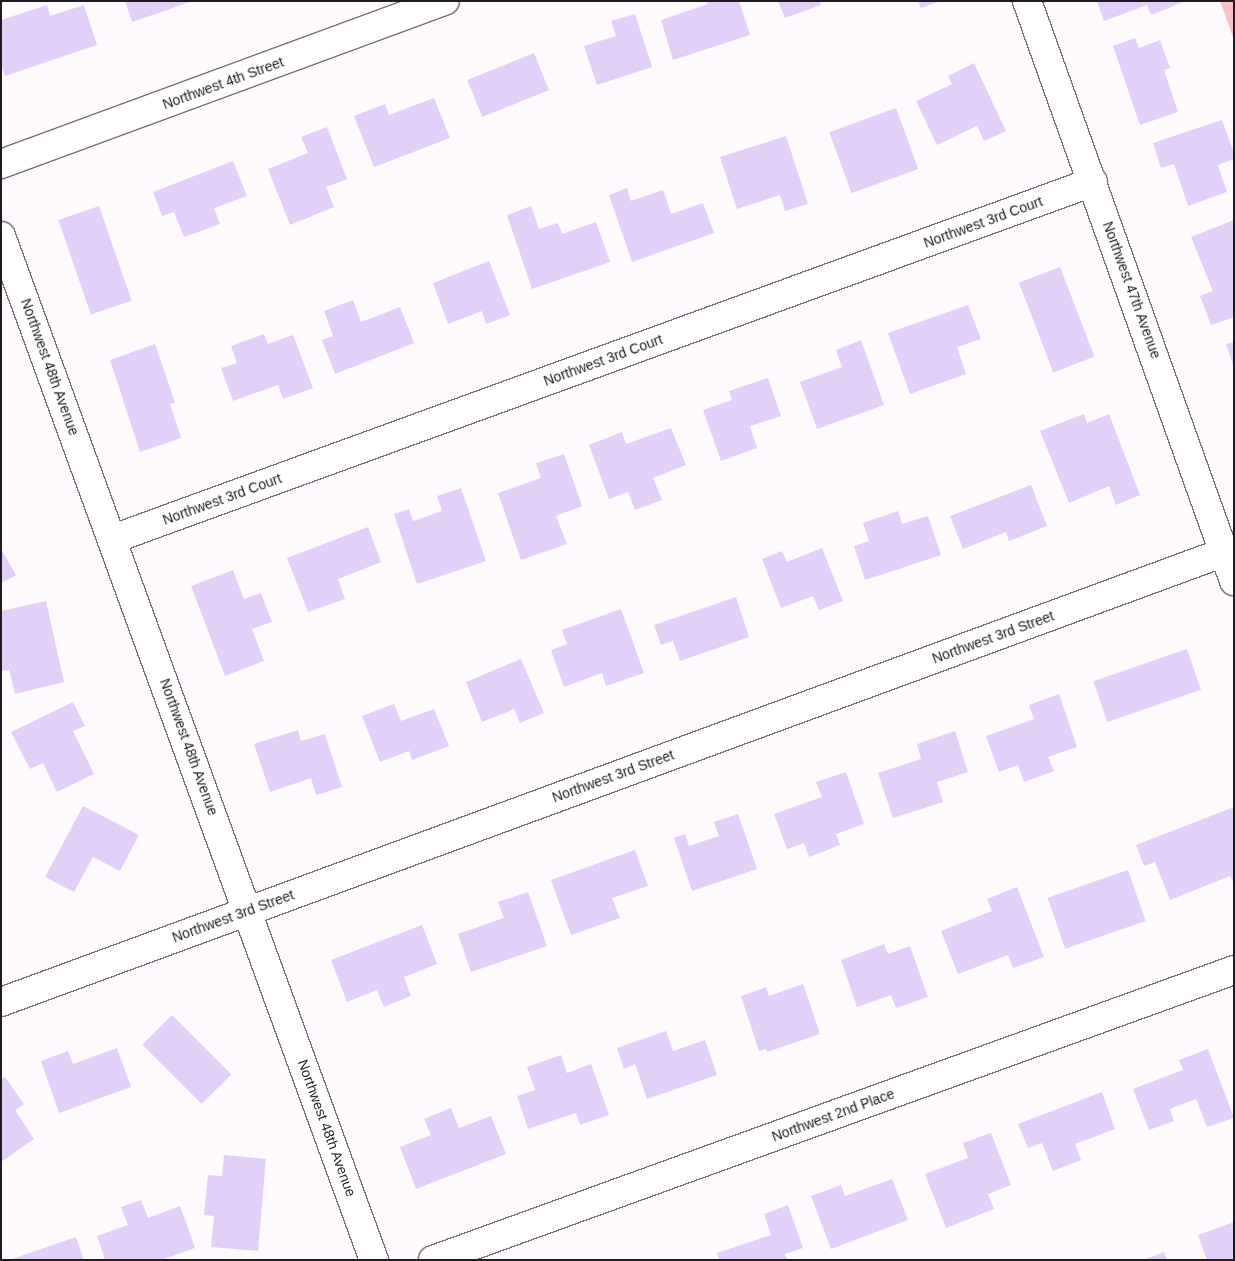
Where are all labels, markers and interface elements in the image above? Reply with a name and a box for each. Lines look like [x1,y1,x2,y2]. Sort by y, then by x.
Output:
street label: Northwest 4th Street [160,53,286,113]
street label: Northwest 3rd Court [921,193,1045,251]
street label: Northwest 47th Avenue [1099,219,1165,361]
street label: Northwest 48th Avenue [17,296,83,438]
street label: Northwest 3rd Court [541,331,665,389]
street label: Northwest 3rd Court [160,470,284,528]
street label: Northwest 3rd Street [930,607,1056,667]
street label: Northwest 48th Avenue [156,676,222,818]
street label: Northwest 3rd Street [550,746,676,806]
street label: Northwest 3rd Street [170,886,296,946]
street label: Northwest 48th Avenue [294,1057,360,1199]
street label: Northwest 2nd Place [769,1085,897,1145]

